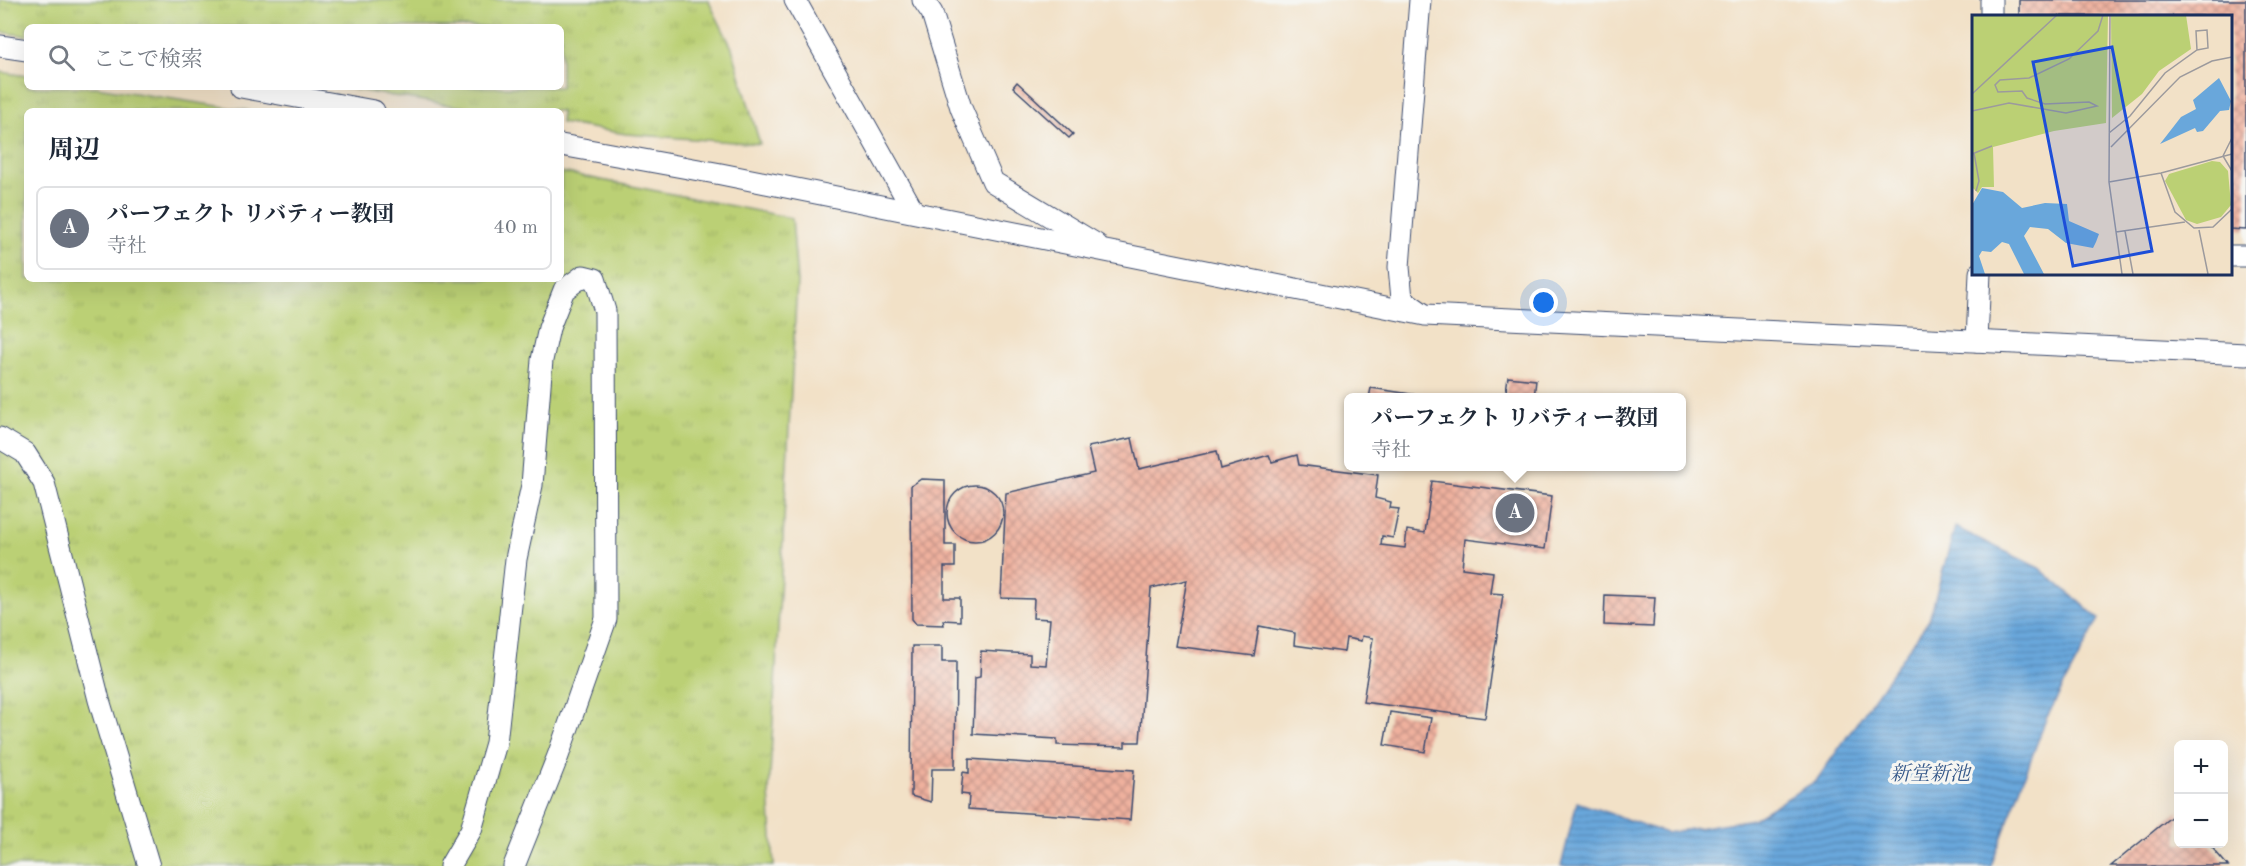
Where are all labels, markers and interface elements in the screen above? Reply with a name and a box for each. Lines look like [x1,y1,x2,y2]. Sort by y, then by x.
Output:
inset map [1972,15,2231,274]
search box [24,24,564,90]
icon: search [45,41,78,74]
text: ここで検索 [93,49,203,71]
text: 周辺 [48,138,100,164]
text: パーフェクト リバティー教団 [107,204,395,226]
text: A [62,218,77,238]
text: 40 m [493,218,538,238]
text: 寺社 [107,237,147,257]
your location [1529,288,1558,317]
popup [1344,393,1686,471]
text: パーフェクト リバティー教団 [1371,408,1659,430]
text: 寺社 [1371,441,1411,461]
pin: A [1496,490,1534,536]
map controls [2174,740,2228,848]
button: + [2174,740,2228,794]
water label: 新堂新池 [1890,763,1972,785]
button: − [2174,794,2228,848]

